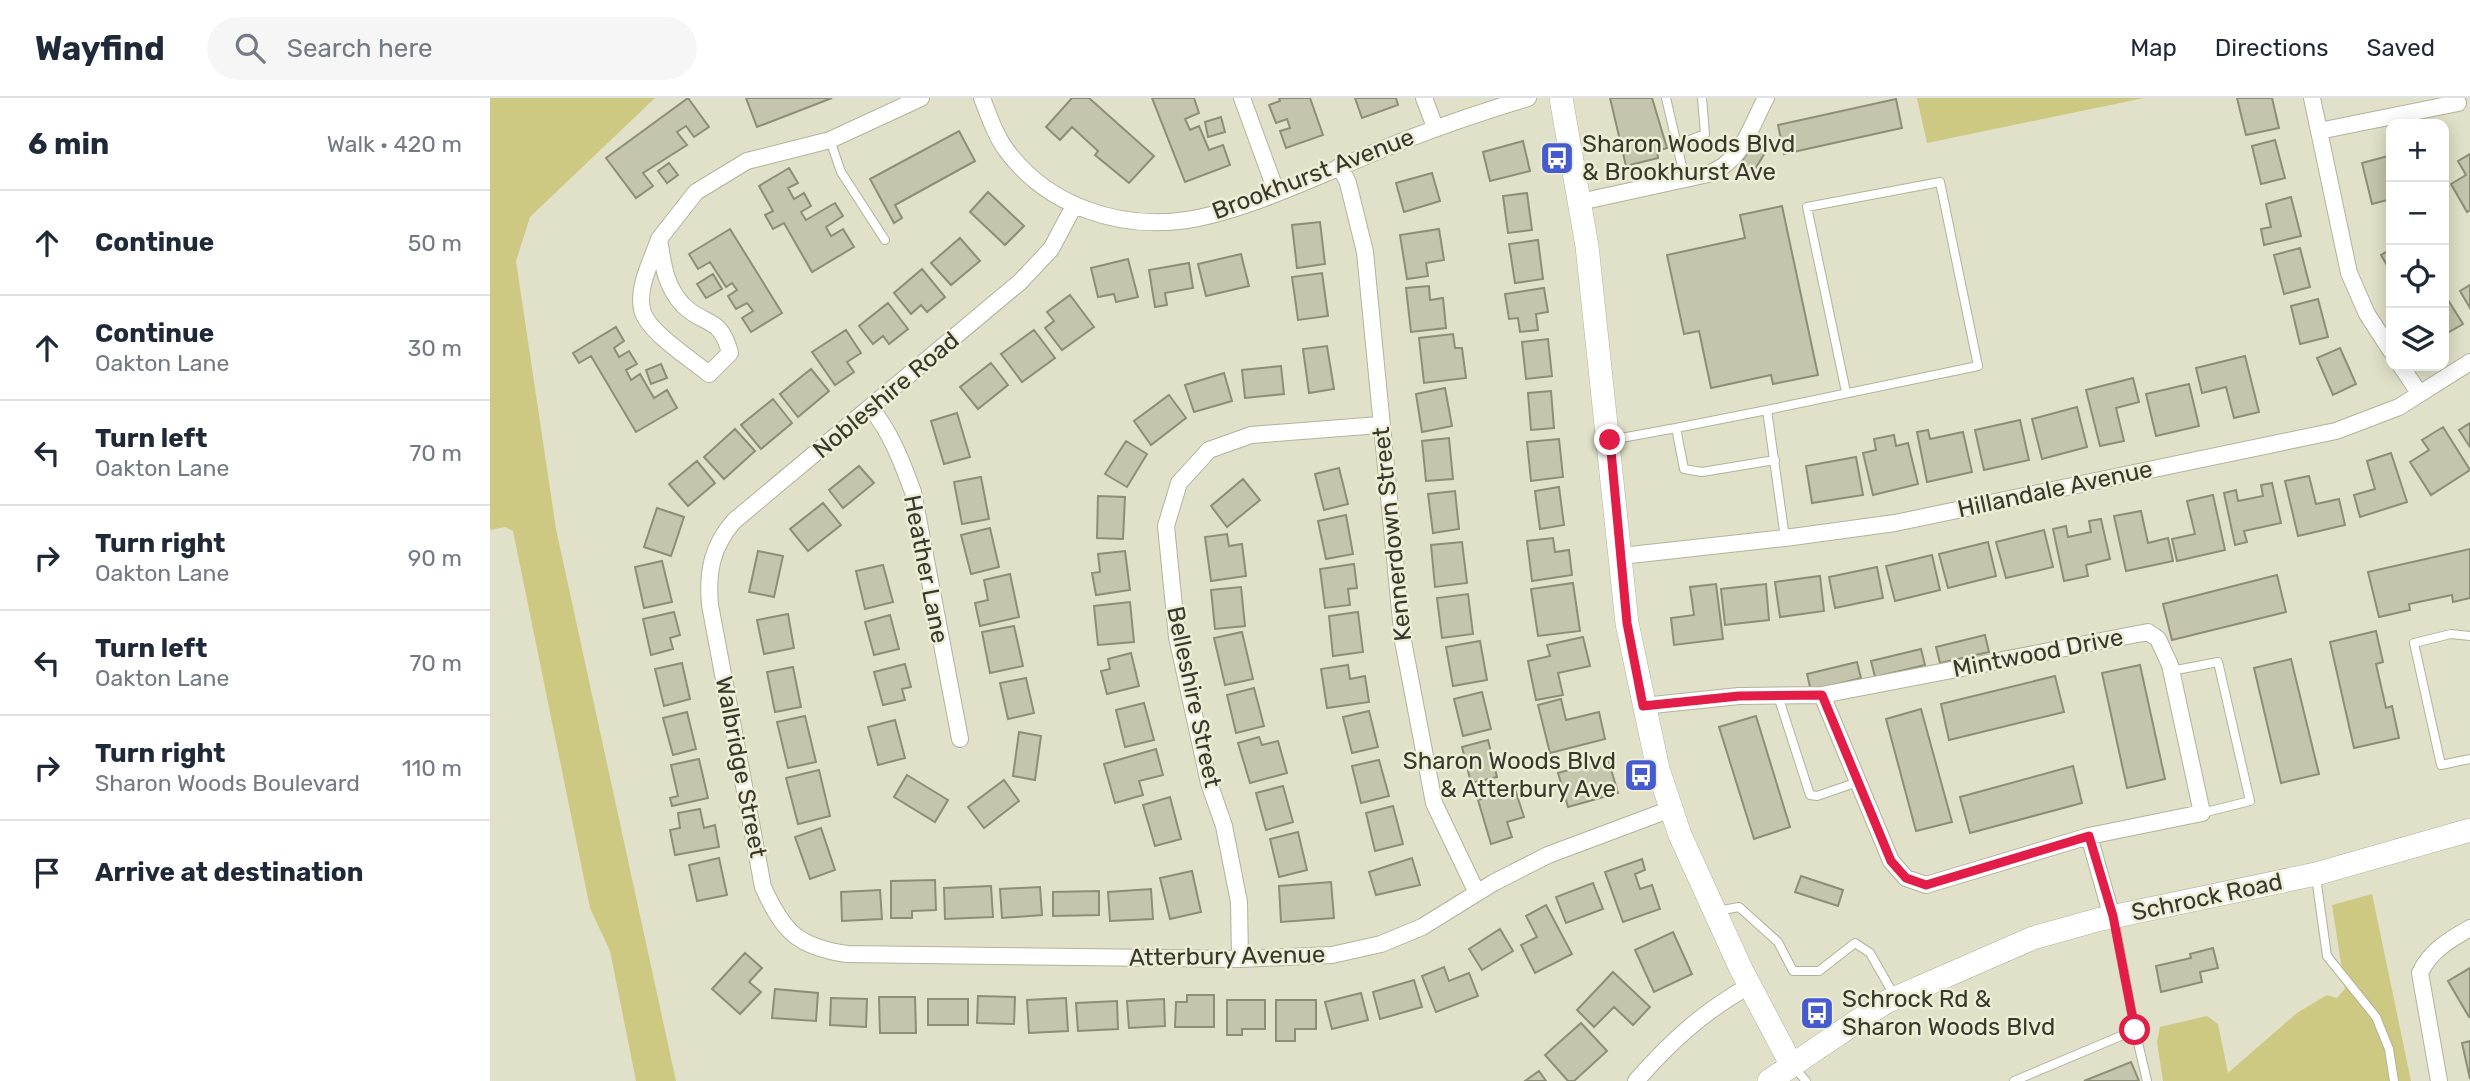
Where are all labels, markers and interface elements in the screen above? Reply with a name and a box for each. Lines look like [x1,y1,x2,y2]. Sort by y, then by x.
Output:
search box [207,17,697,80]
text: Wayfind [35,29,165,68]
icon: search [231,29,269,67]
text: Search here [287,33,433,64]
text: Map [2130,34,2177,62]
text: Directions [2215,34,2328,62]
text: Saved [2366,34,2435,62]
map controls [2386,119,2449,371]
button: + [2386,119,2449,182]
street label: Brookhurst Avenue [1208,123,1418,225]
text: 6 min [28,126,109,162]
text: Walk · 420 m [327,130,462,158]
place label: Sharon Woods Blvd & Brookhurst Ave [1582,130,1795,186]
bus stop icon: Sharon Woods Blvd & Brookhurst Ave [1538,139,1576,177]
button: − [2386,182,2449,245]
icon: ahead [28,224,66,262]
text: Continue [95,227,214,258]
text: 50 m [408,229,462,257]
button: locate [2386,245,2449,308]
button: layers [2386,308,2449,371]
text: Continue [95,318,214,349]
street label: Nobleshire Road [807,326,965,464]
icon: ahead [28,329,66,367]
text: 30 m [407,334,462,362]
text: Oakton Lane [95,349,229,377]
text: Turn left [95,423,207,454]
route end [1594,424,1625,455]
street label: Kennerdown Street [1367,425,1417,643]
icon: left [28,434,66,472]
text: 70 m [410,439,462,467]
text: Oakton Lane [95,454,229,482]
street label: Hillandale Avenue [1955,455,2155,523]
street label: Heather Lane [898,493,954,645]
text: Turn right [95,528,225,559]
icon: right [28,539,66,577]
text: 90 m [408,544,462,572]
text: Oakton Lane [95,559,229,587]
street label: Belleshire Street [1161,604,1227,790]
street label: Mintwood Drive [1950,623,2126,683]
text: Turn left [95,633,207,664]
icon: left [28,644,66,682]
text: 70 m [410,649,462,677]
text: Oakton Lane [95,664,229,692]
street label: Walbridge Street [710,674,772,860]
text: Turn right [95,738,225,769]
place label: Sharon Woods Blvd & Atterbury Ave [1403,747,1616,803]
icon: right [28,749,66,787]
text: 110 m [402,754,462,782]
bus stop icon: Sharon Woods Blvd & Atterbury Ave [1622,756,1660,794]
text: Sharon Woods Boulevard [95,769,360,797]
icon: arrive [28,854,66,892]
text: Arrive at destination [95,857,363,888]
street label: Schrock Road [2129,867,2285,927]
street label: Atterbury Avenue [1129,940,1325,972]
place label: Schrock Rd & Sharon Woods Blvd [1842,985,2055,1041]
bus stop icon: Schrock Rd & Sharon Woods Blvd [1798,994,1836,1032]
route start [2119,1014,2150,1045]

